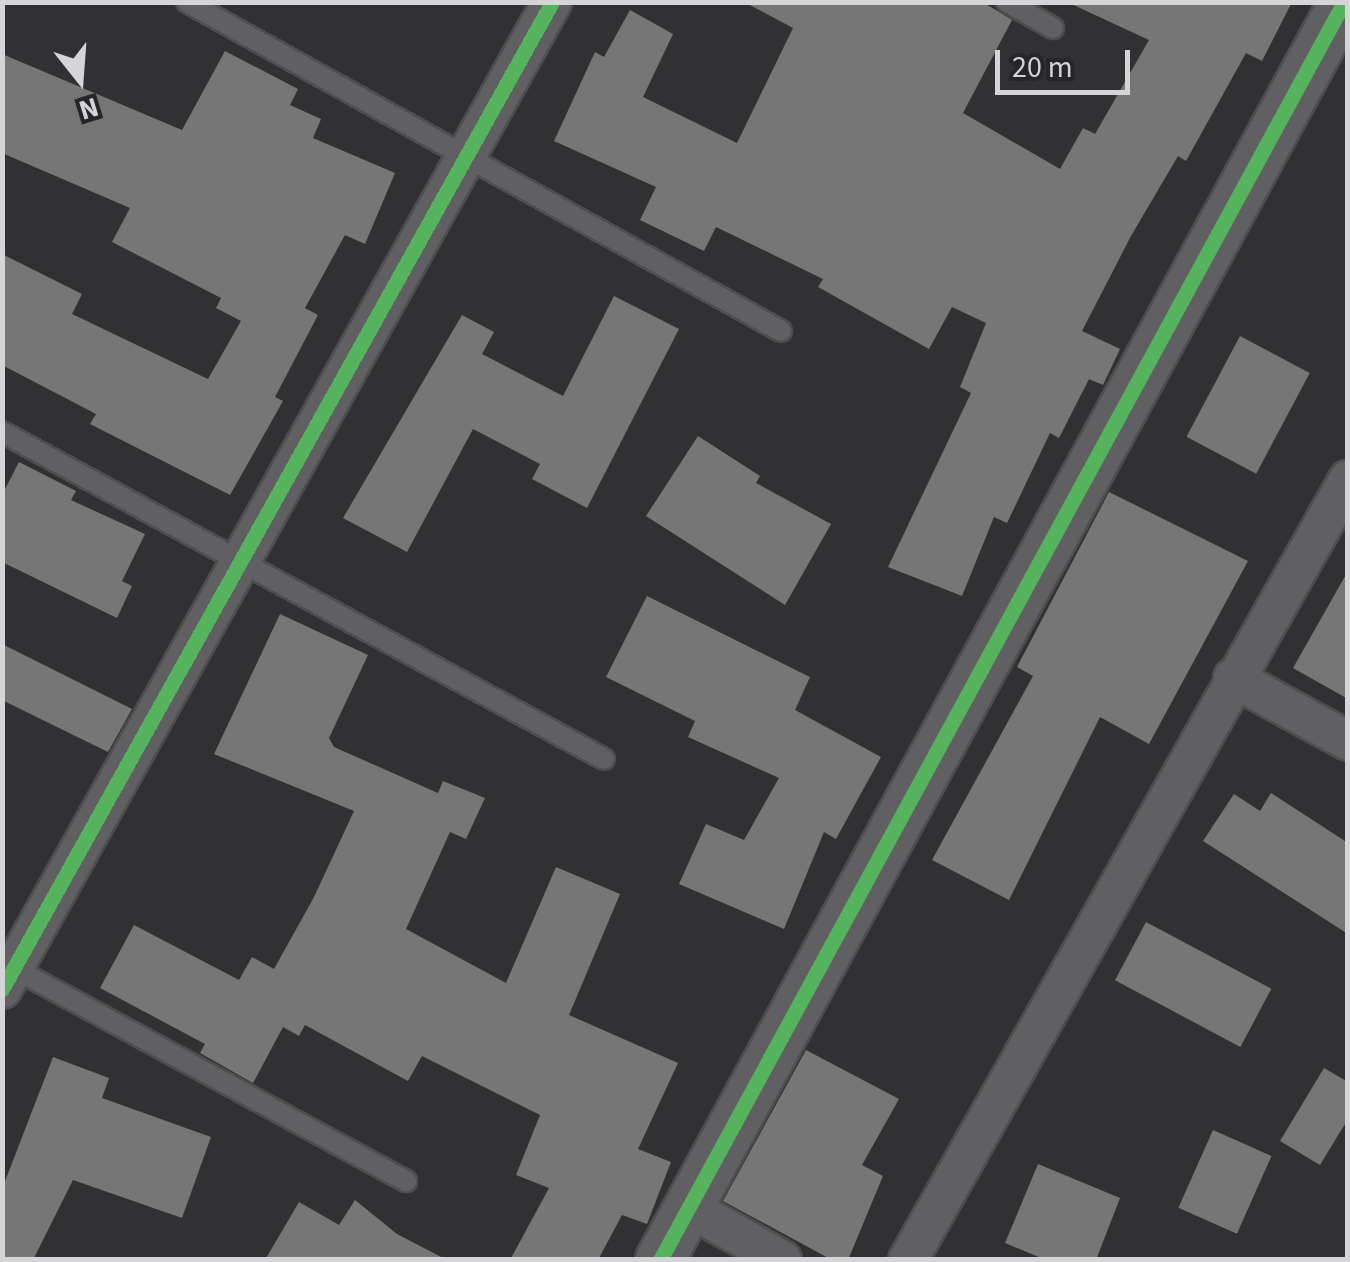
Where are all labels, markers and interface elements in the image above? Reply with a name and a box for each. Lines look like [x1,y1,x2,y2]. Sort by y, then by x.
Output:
north arrow [30,30,130,130]
scale bar [1000,30,1135,92]
text: 20 m [1012,46,1073,89]
text: N [74,87,104,131]

